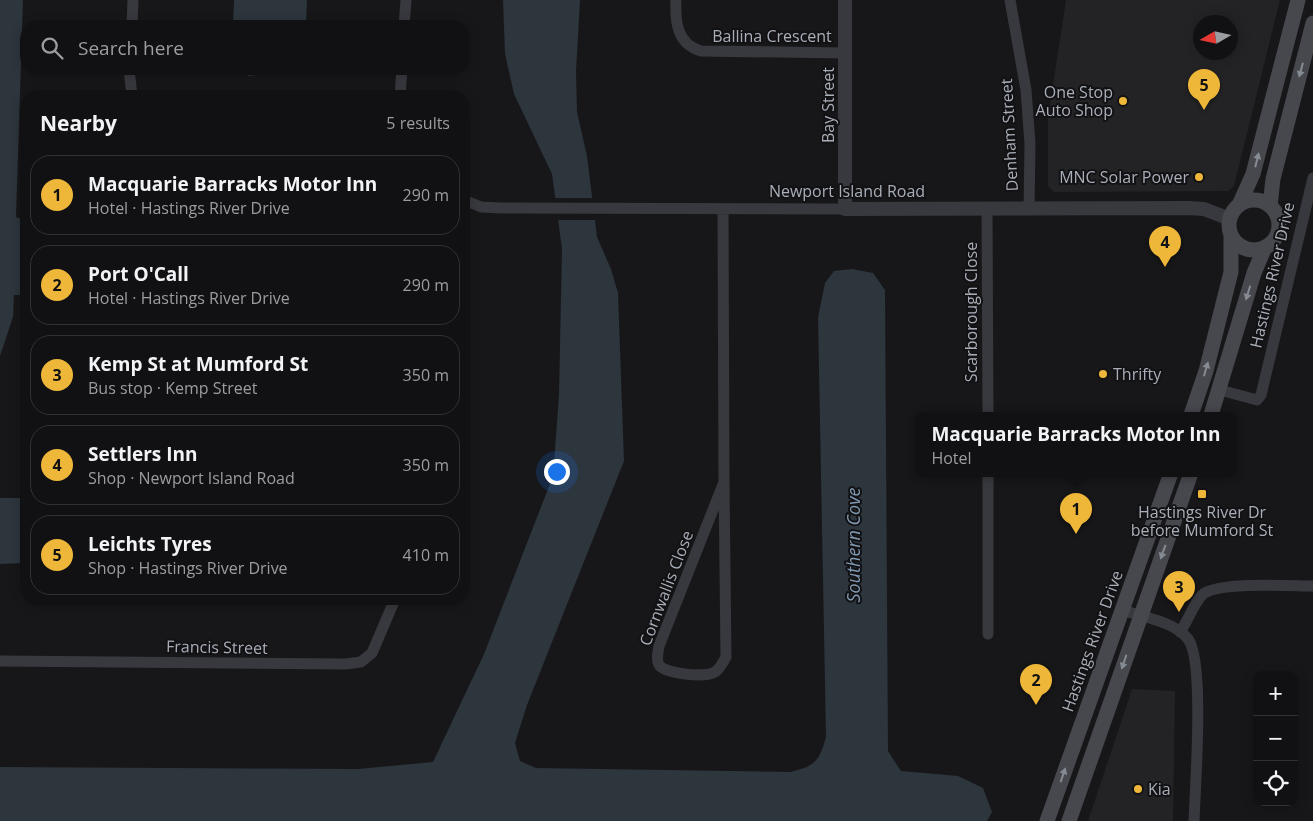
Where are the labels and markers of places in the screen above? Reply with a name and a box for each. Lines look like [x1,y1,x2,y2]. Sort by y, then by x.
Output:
pin: 5 [1188,69,1220,110]
place label: One Stop Auto Shop [1036,81,1113,121]
marker: One Stop Auto Shop [1117,95,1129,107]
place label: MNC Solar Power [1059,166,1189,188]
marker: MNC Solar Power [1193,171,1205,183]
pin: 4 [1149,226,1181,267]
place label: Thrifty [1113,363,1162,385]
marker: Thrifty [1097,368,1109,380]
marker: Hastings River Dr before Mumford St [1196,488,1208,500]
pin: 1 [1060,493,1092,534]
place label: Hastings River Dr before Mumford St [1131,501,1274,541]
pin: 3 [1163,571,1195,612]
pin: 2 [1020,664,1052,705]
place label: Kia [1148,778,1171,800]
marker: Kia [1132,783,1144,795]

